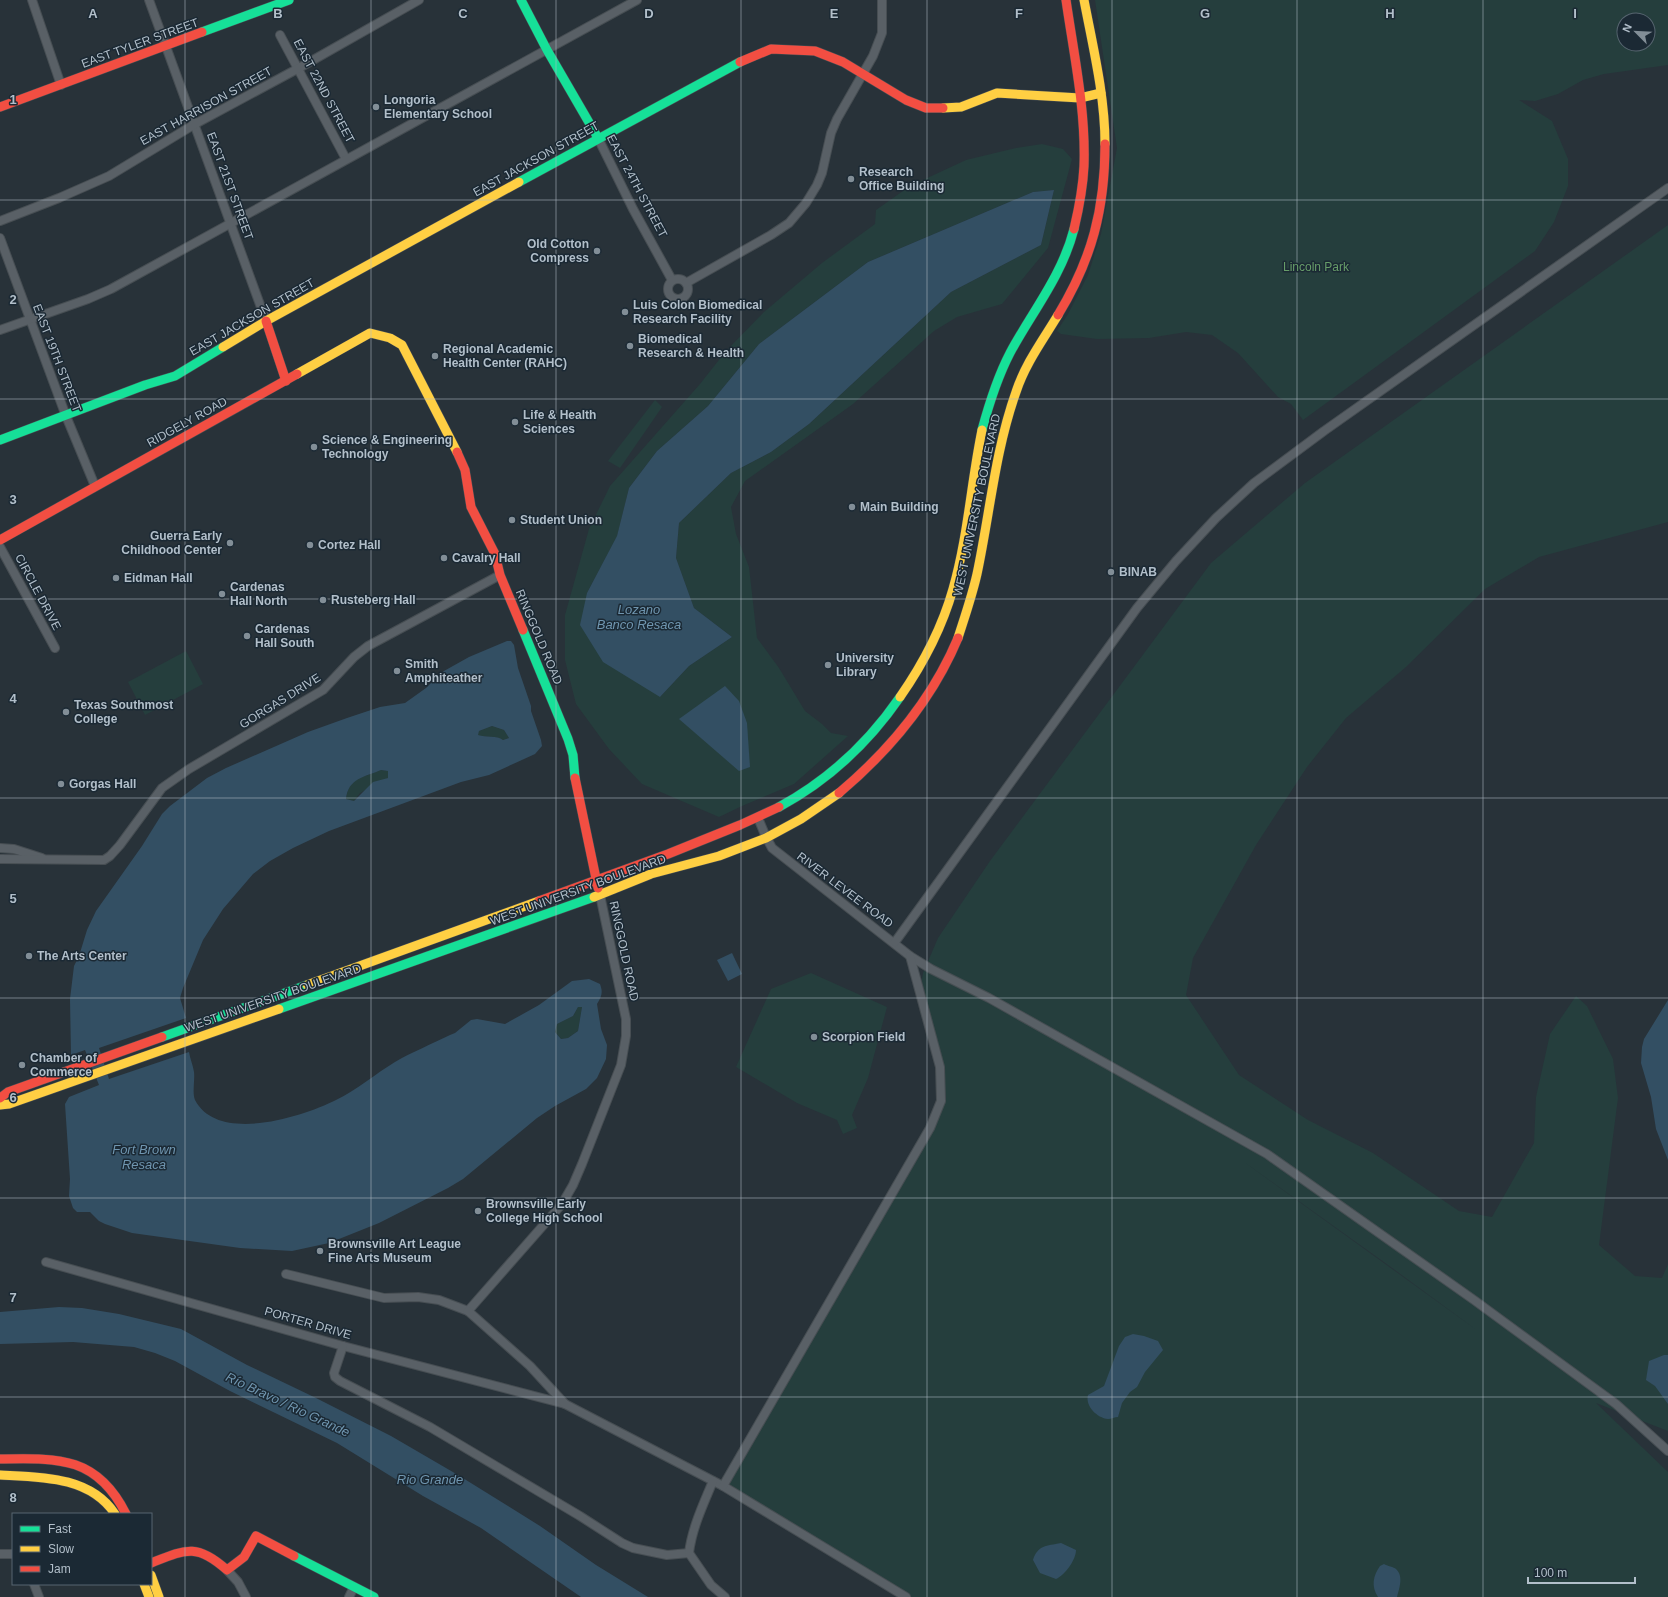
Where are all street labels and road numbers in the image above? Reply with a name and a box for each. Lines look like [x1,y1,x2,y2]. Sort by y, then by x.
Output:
street label: EAST TYLER STREET [79,15,201,71]
street label: EAST 22ND STREET [291,37,358,146]
street label: EAST HARRISON STREET [138,64,275,148]
street label: EAST JACKSON STREET [471,118,602,199]
street label: EAST 21ST STREET [204,130,256,242]
street label: EAST 24TH STREET [604,132,670,240]
street label: EAST JACKSON STREET [187,275,317,359]
street label: EAST 19TH STREET [30,302,84,415]
street label: RIDGELY ROAD [144,394,230,450]
street label: WEST UNIVERSITY BOULEVARD [951,412,1003,597]
street label: CIRCLE DRIVE [12,552,64,632]
street label: RINGGOLD ROAD [513,587,566,687]
street label: GORGAS DRIVE [237,671,323,731]
street label: RIVER LEVEE ROAD [794,849,896,931]
street label: WEST UNIVERSITY BOULEVARD [488,851,668,928]
street label: RINGGOLD ROAD [607,900,642,1003]
street label: WEST UNIVERSITY BOULEVARD [183,961,364,1035]
street label: PORTER DRIVE [263,1304,353,1342]

